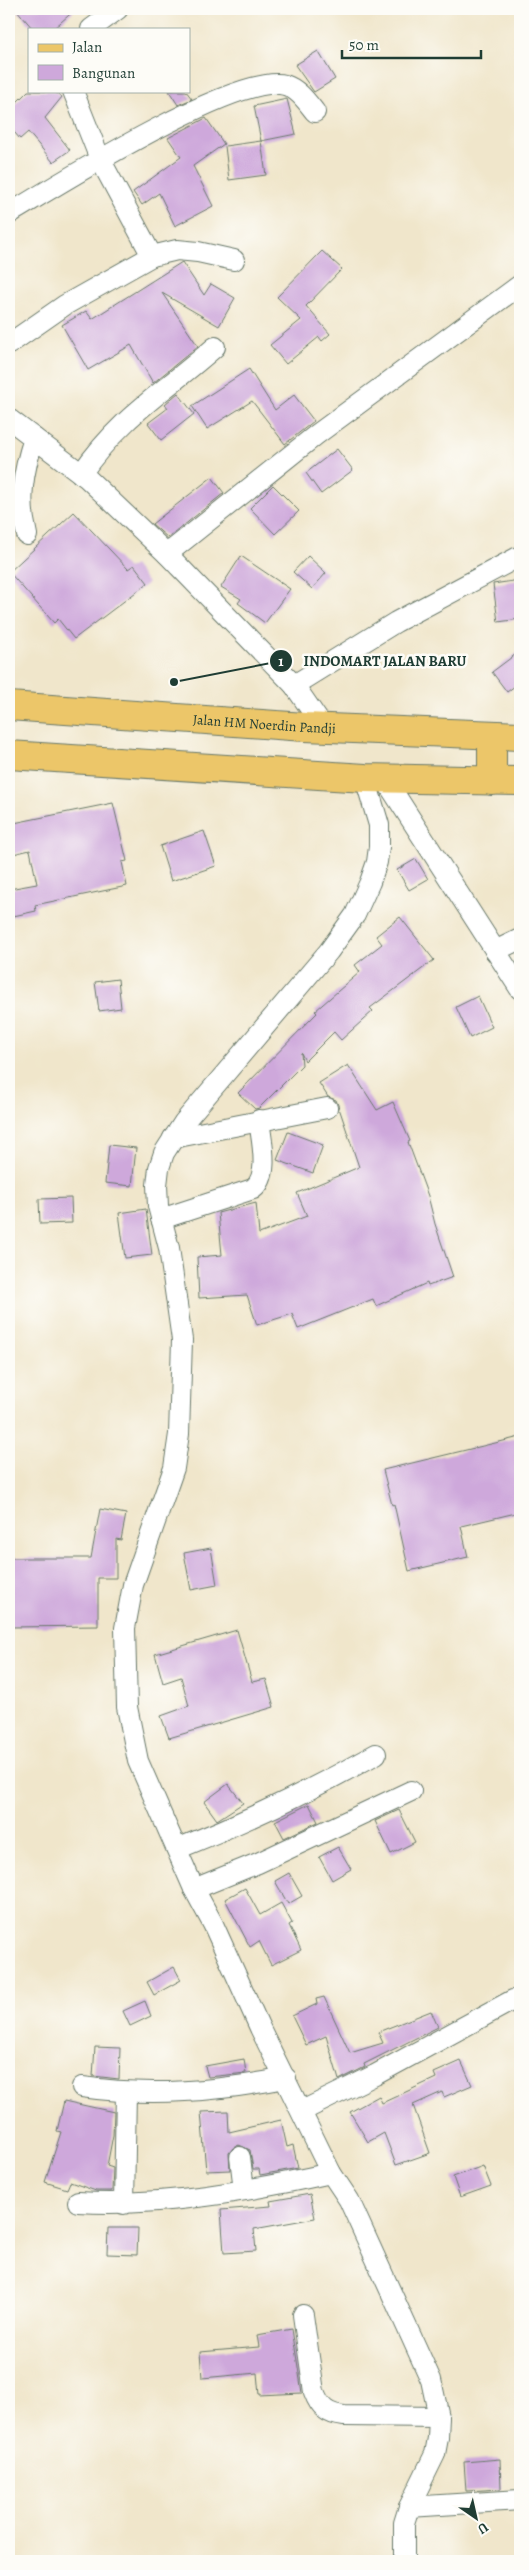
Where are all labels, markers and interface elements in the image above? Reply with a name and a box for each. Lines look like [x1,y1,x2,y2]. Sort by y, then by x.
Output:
legend [28,28,190,92]
scale bar [342,28,480,60]
text: 50 m [349,35,379,55]
text: Jalan [72,37,102,57]
text: Bangunan [72,63,135,83]
callout: INDOMART JALAN BARU [268,646,476,676]
text: 1 [278,651,284,671]
text: INDOMART JALAN BARU [304,651,467,671]
street label: Jalan HM Noerdin Pandji [192,710,336,738]
north arrow [452,2492,502,2542]
text: U [474,2518,492,2539]

